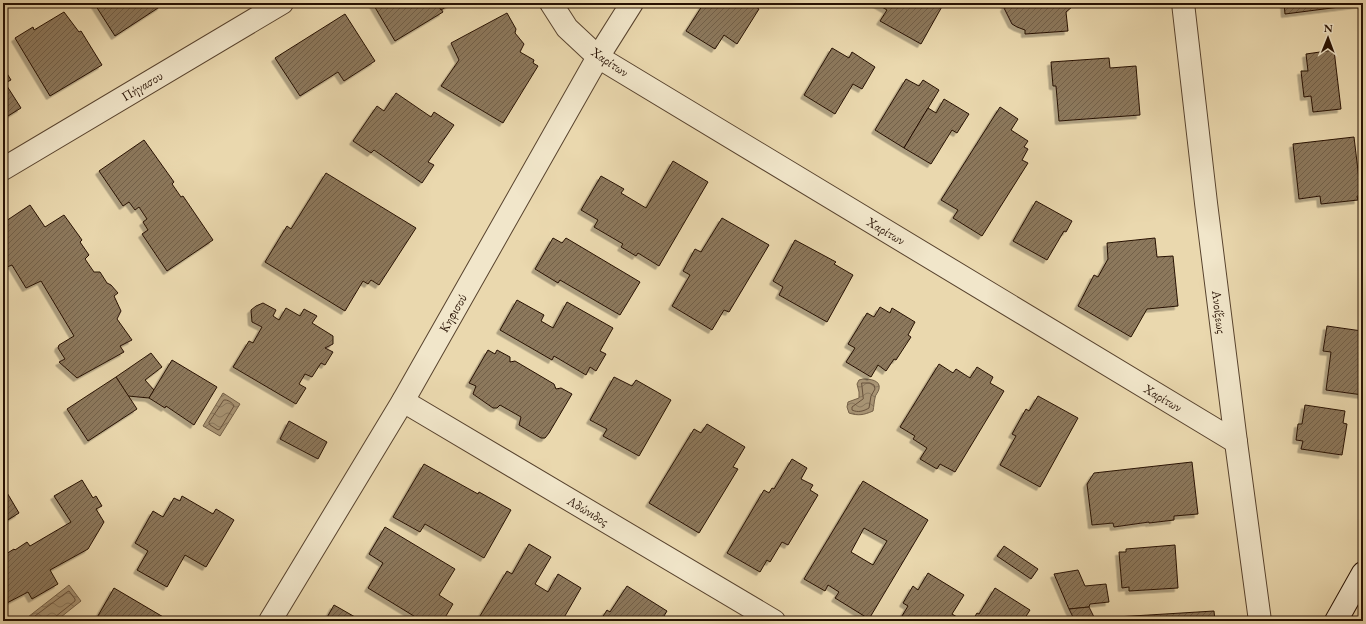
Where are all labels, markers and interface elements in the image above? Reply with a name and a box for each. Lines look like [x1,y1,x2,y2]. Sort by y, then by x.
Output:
north arrow [1308,18,1348,58]
text: N [1324,21,1333,35]
street label: Χαρίτων [587,43,632,81]
street label: Πήγασου [118,67,166,105]
street label: Χαρίτων [863,212,908,249]
street label: Ανοίξεως [1208,288,1230,335]
street label: Κηφισού [435,290,471,335]
street label: Χαρίτων [1140,379,1185,416]
street label: Αδώνιδος [563,492,612,530]

